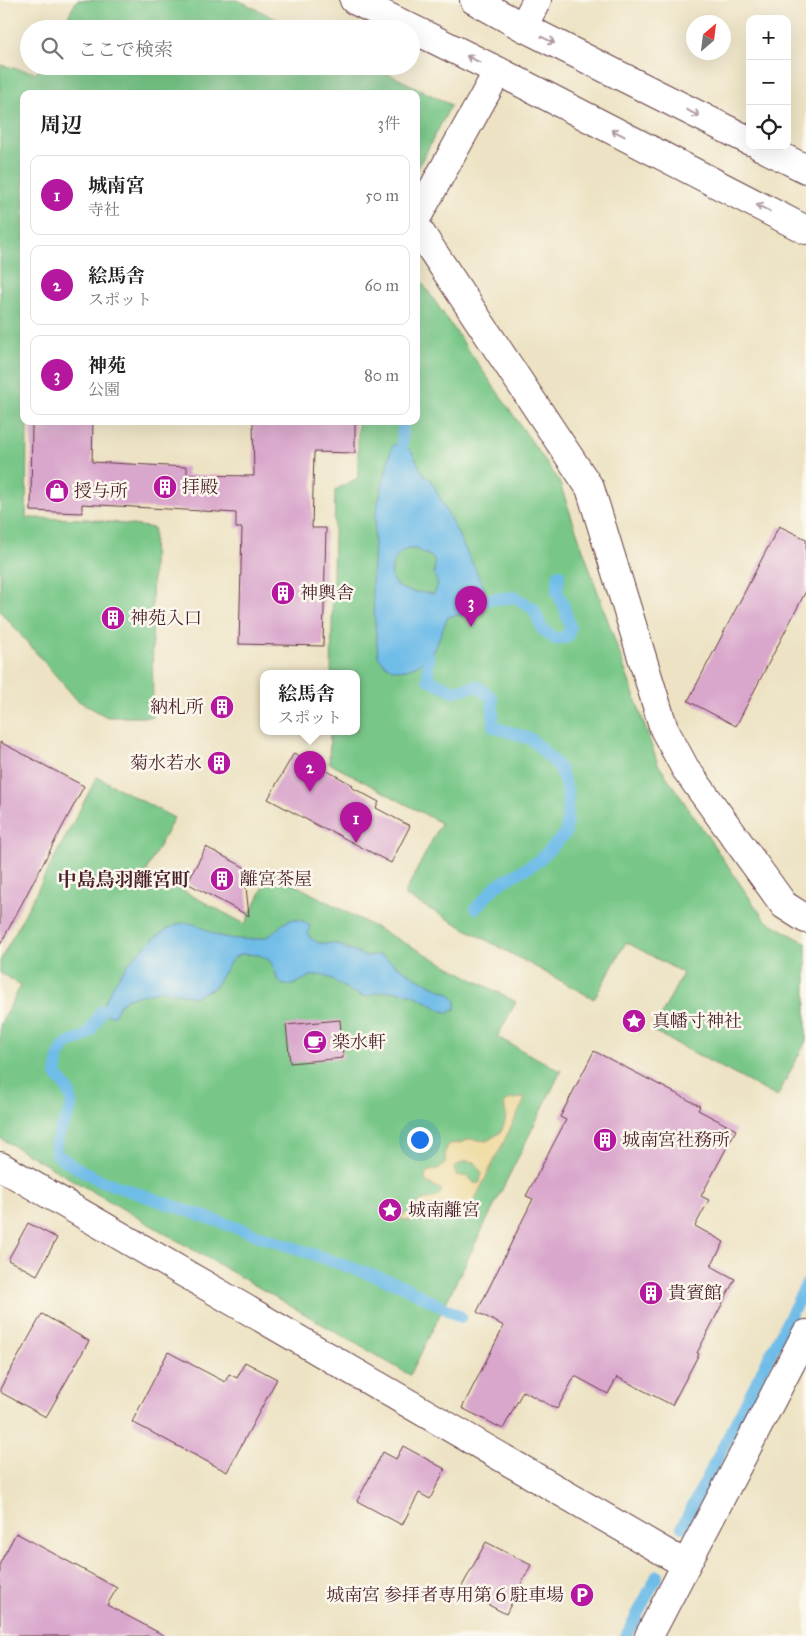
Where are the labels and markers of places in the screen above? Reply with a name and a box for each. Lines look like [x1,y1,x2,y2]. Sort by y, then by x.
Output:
building icon: 拝殿 [152,474,178,500]
place label: 拝殿 [182,476,218,498]
shop icon: 授与所 [44,478,70,504]
place label: 授与所 [74,480,128,502]
building icon: 神輿舎 [270,580,296,606]
place label: 神輿舎 [300,582,354,604]
pin: 3 [455,586,487,627]
building icon: 神苑入口 [100,605,126,631]
place label: 神苑入口 [130,607,202,629]
building icon: 納札所 [209,694,235,720]
place label: 納札所 [150,696,204,718]
building icon: 菊水若水 [206,750,232,776]
pin: 2 [294,751,326,792]
place label: 菊水若水 [130,752,202,774]
pin: 1 [340,802,372,843]
building icon: 離宮茶屋 [209,866,235,892]
place label: 離宮茶屋 [240,868,312,890]
place icon: 真幡寸神社 [621,1008,647,1034]
place label: 真幡寸神社 [652,1010,742,1032]
cafe icon: 楽水軒 [302,1029,328,1055]
place label: 楽水軒 [332,1031,386,1053]
building icon: 城南宮社務所 [592,1127,618,1153]
place label: 城南宮社務所 [622,1129,730,1151]
place icon: 城南離宮 [377,1197,403,1223]
place label: 城南離宮 [408,1199,480,1221]
building icon: 貴賓館 [638,1280,664,1306]
place label: 貴賓館 [668,1282,722,1304]
parking icon: 城南宮 参拝者専用第６駐車場 [569,1582,595,1608]
place label: 城南宮 参拝者専用第６駐車場 [326,1584,564,1606]

